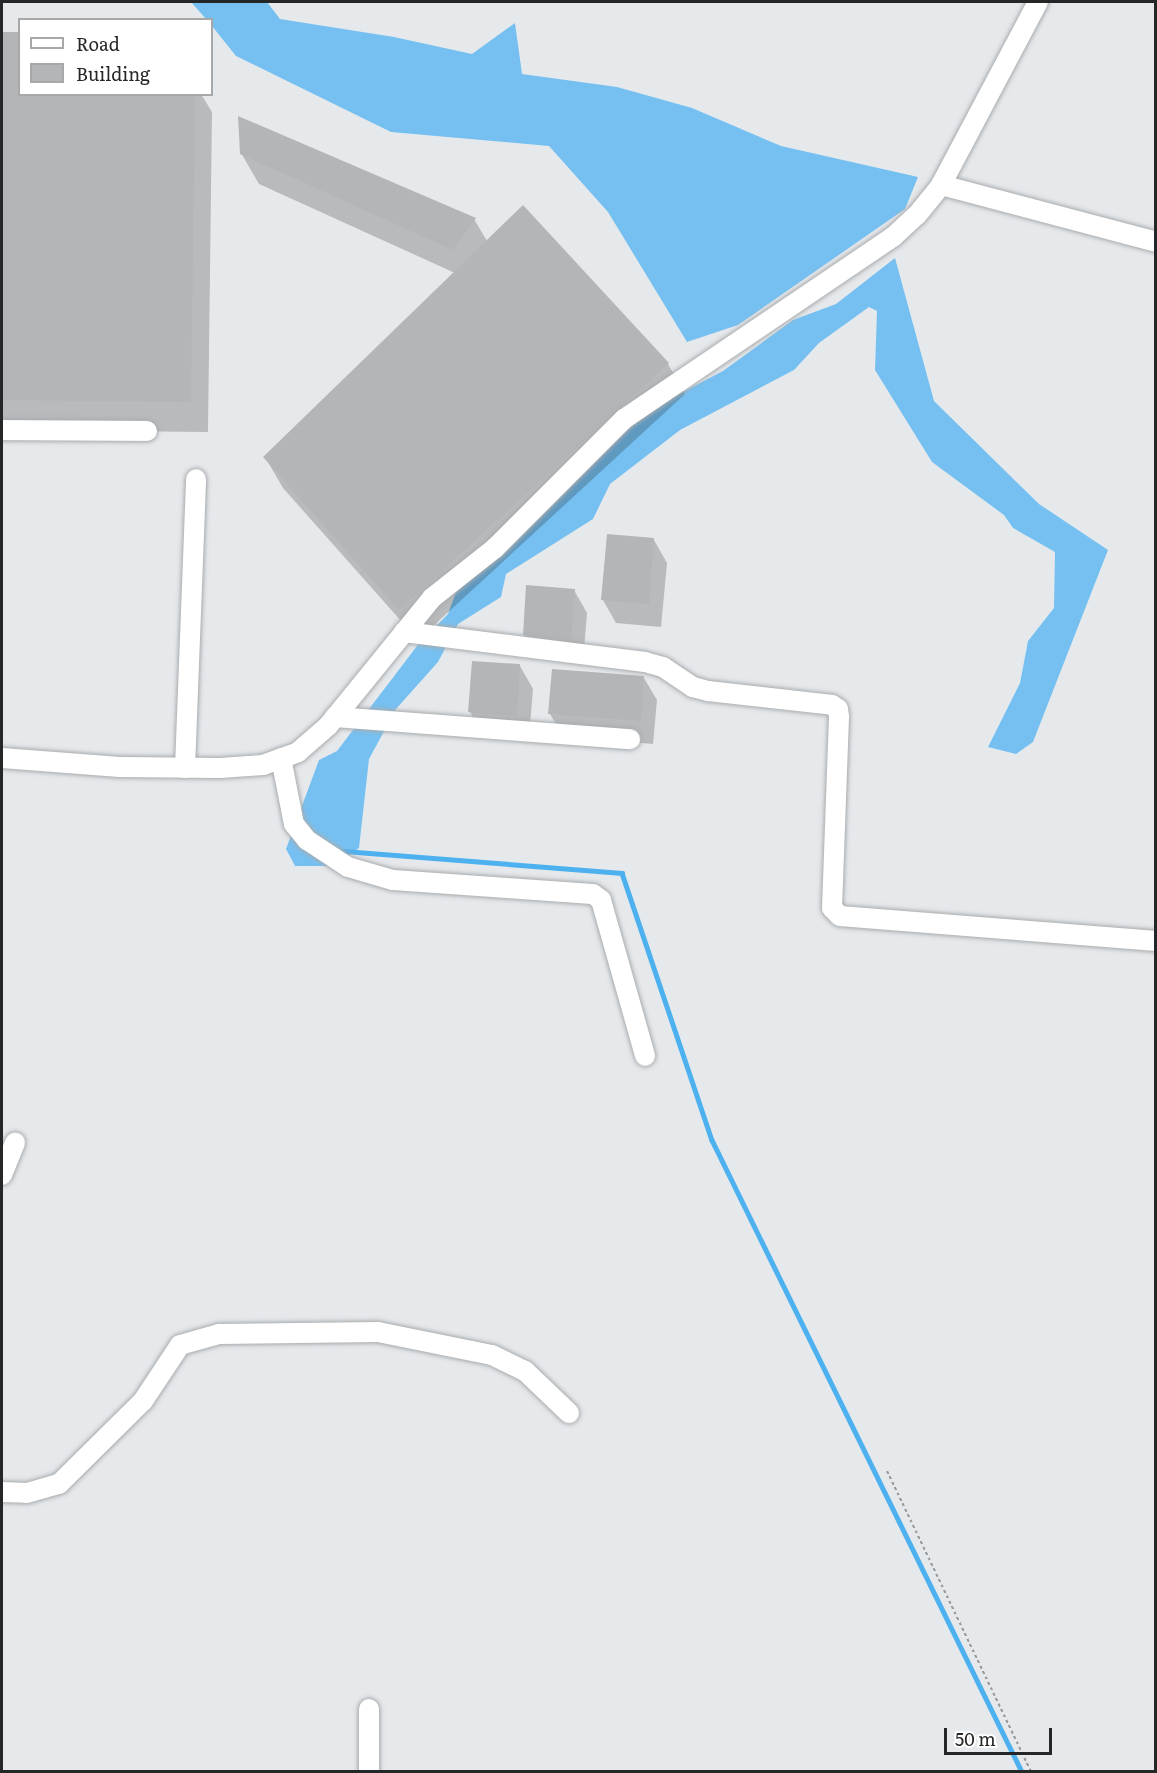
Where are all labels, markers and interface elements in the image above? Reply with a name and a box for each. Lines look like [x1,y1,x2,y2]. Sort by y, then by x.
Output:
legend [18,18,213,96]
text: Road [76,30,120,57]
text: Building [76,60,150,87]
scale bar [947,1716,1055,1754]
text: 50 m [955,1725,996,1752]

